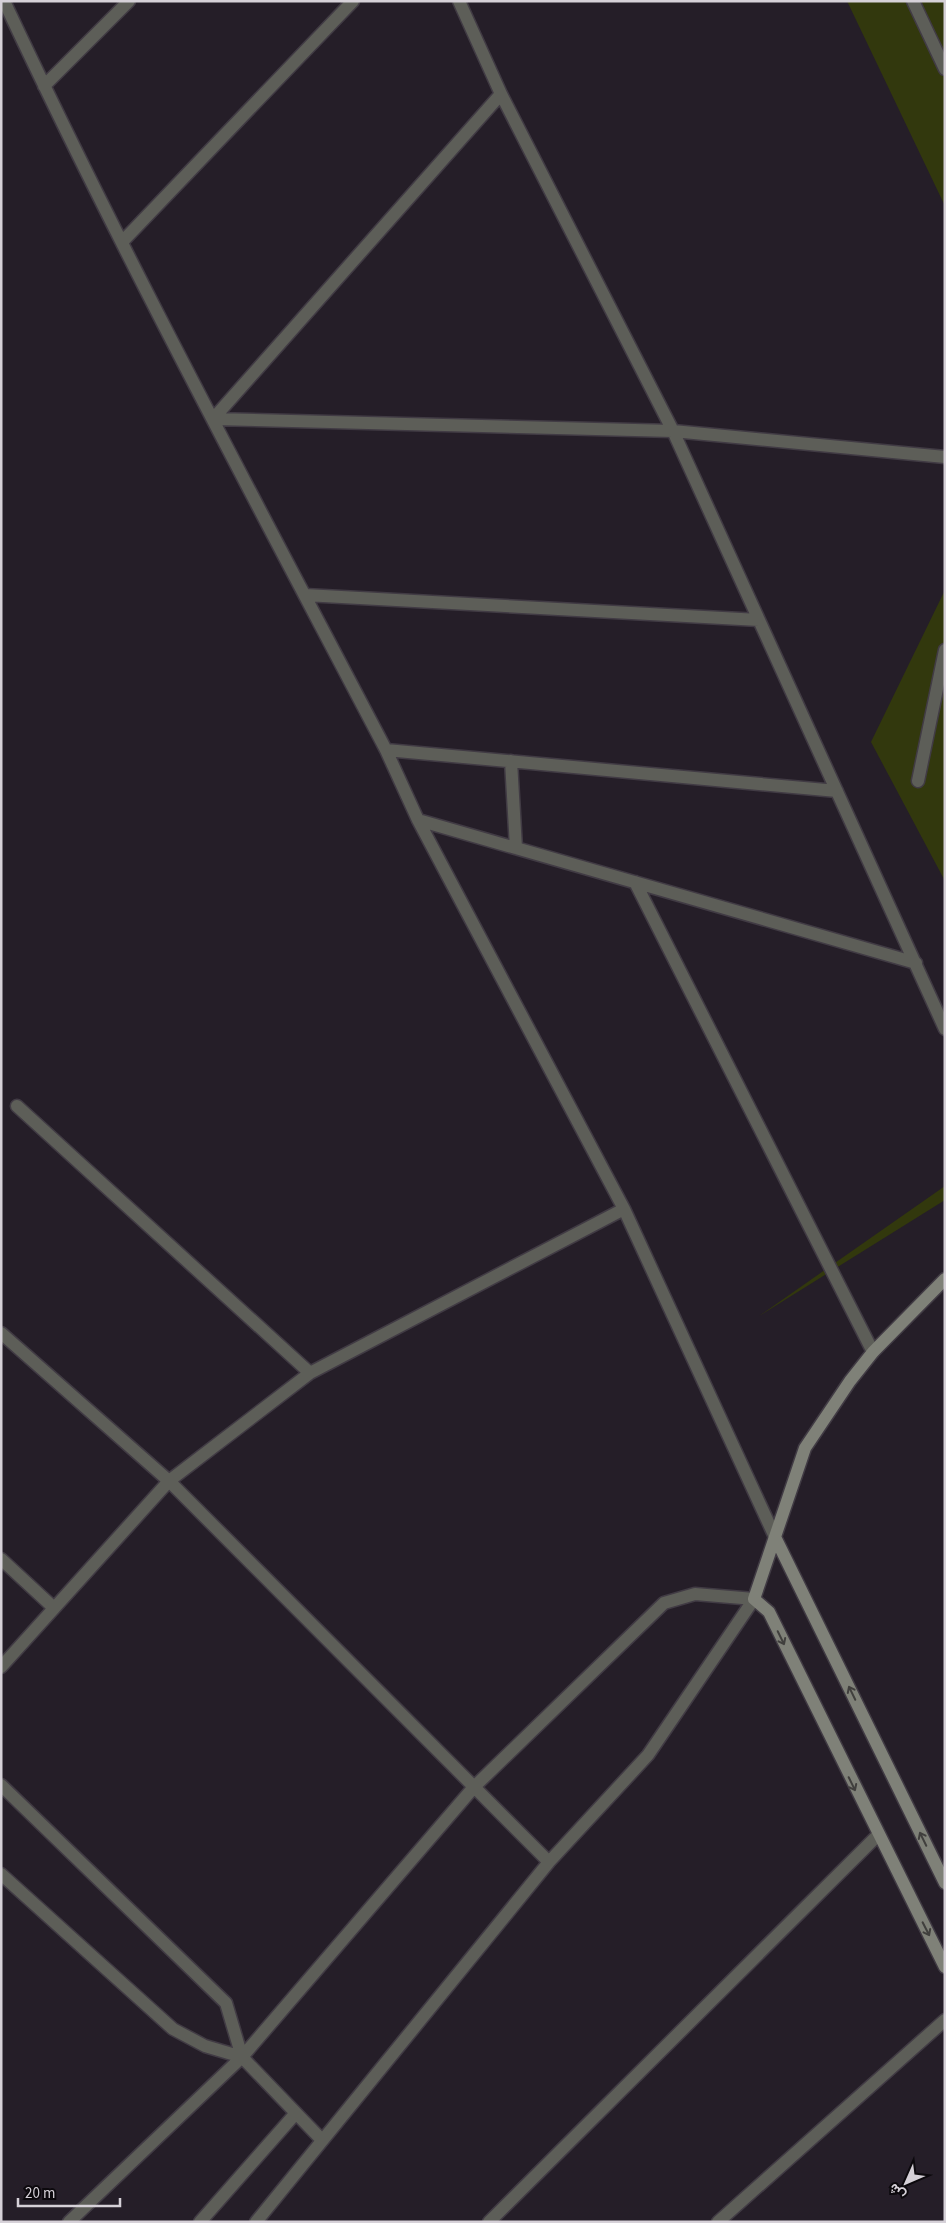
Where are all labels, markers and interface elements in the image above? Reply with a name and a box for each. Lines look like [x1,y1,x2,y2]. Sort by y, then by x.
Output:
one-way arrow [777,1630,786,1645]
one-way arrow [847,1686,857,1701]
one-way arrow [848,1776,857,1791]
one-way arrow [918,1832,927,1847]
one-way arrow [922,1921,931,1936]
north arrow [881,2158,931,2208]
scale bar [18,2176,120,2208]
text: ش [884,2178,911,2205]
text: 20 m [25,2183,55,2204]

